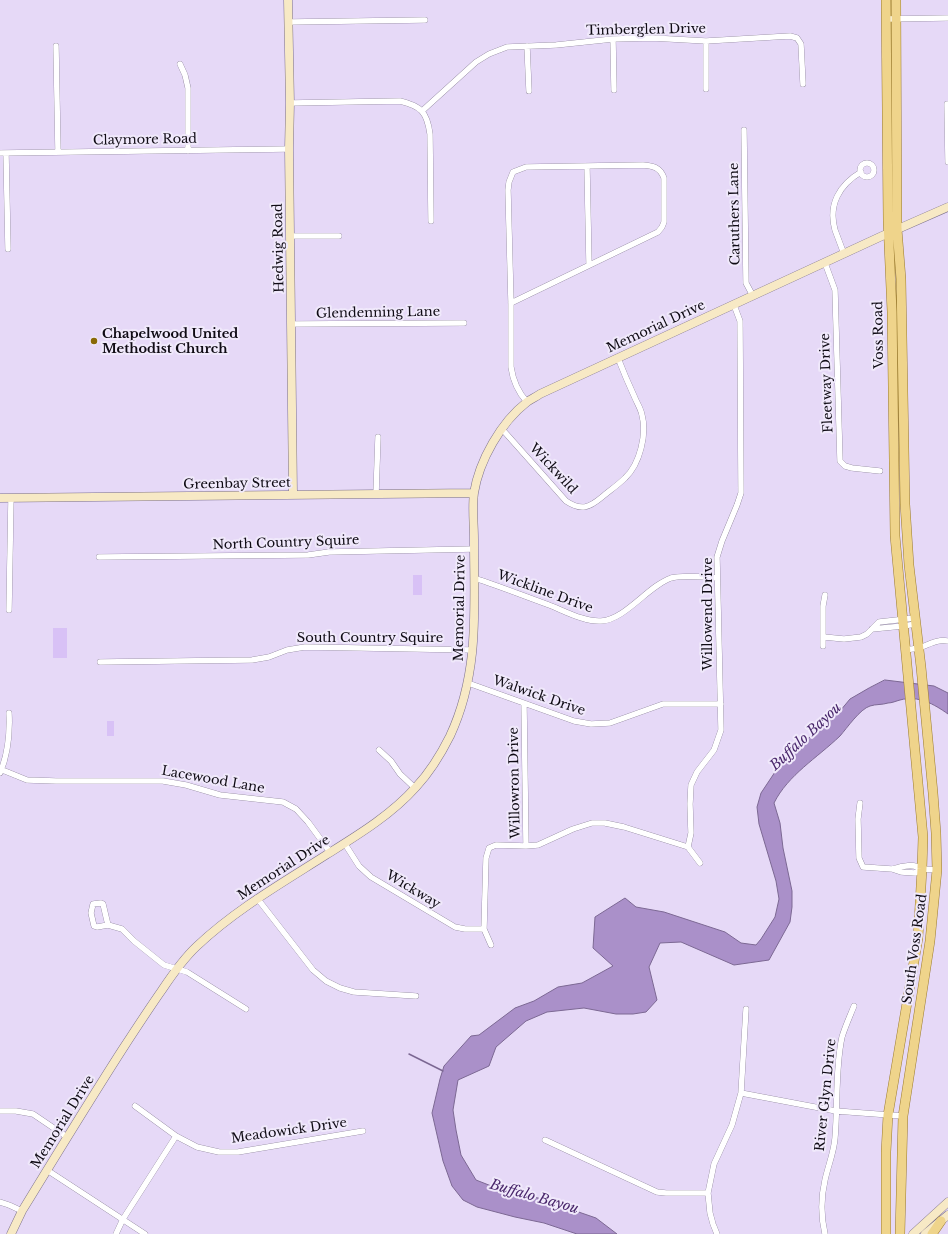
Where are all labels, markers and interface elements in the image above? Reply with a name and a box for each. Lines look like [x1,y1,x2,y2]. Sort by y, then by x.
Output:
street label: Timberglen Drive [586,21,706,39]
street label: Claymore Road [93,131,197,149]
street label: Caruthers Lane [726,163,744,265]
street label: Hedwig Road [270,203,288,293]
street label: Memorial Drive [604,297,708,357]
street label: Voss Road [871,301,887,369]
street label: Glendenning Lane [316,304,440,322]
place label: Chapelwood United Methodist Church [102,326,238,357]
street label: Fleetway Drive [817,333,837,433]
marker: Chapelwood United Methodist Church [89,336,99,346]
street label: Wickwild [526,441,580,497]
street label: Greenbay Street [183,475,291,493]
street label: North Country Squire [212,533,360,553]
street label: Memorial Drive [451,555,469,661]
street label: Willowend Drive [700,557,716,671]
street label: Wickline Drive [495,567,595,617]
street label: South Country Squire [297,630,443,646]
street label: Walwick Drive [491,673,587,719]
water label: Buffalo Bayou [767,700,845,774]
street label: Willowron Drive [506,727,524,839]
street label: Lacewood Lane [160,763,266,797]
street label: Memorial Drive [235,832,333,904]
street label: Wickway [383,868,443,912]
street label: South Voss Road [900,893,930,1005]
street label: River Glyn Drive [812,1038,840,1152]
street label: Memorial Drive [28,1073,98,1171]
street label: Meadowick Drive [230,1115,348,1147]
water label: Buffalo Bayou [488,1176,580,1218]

